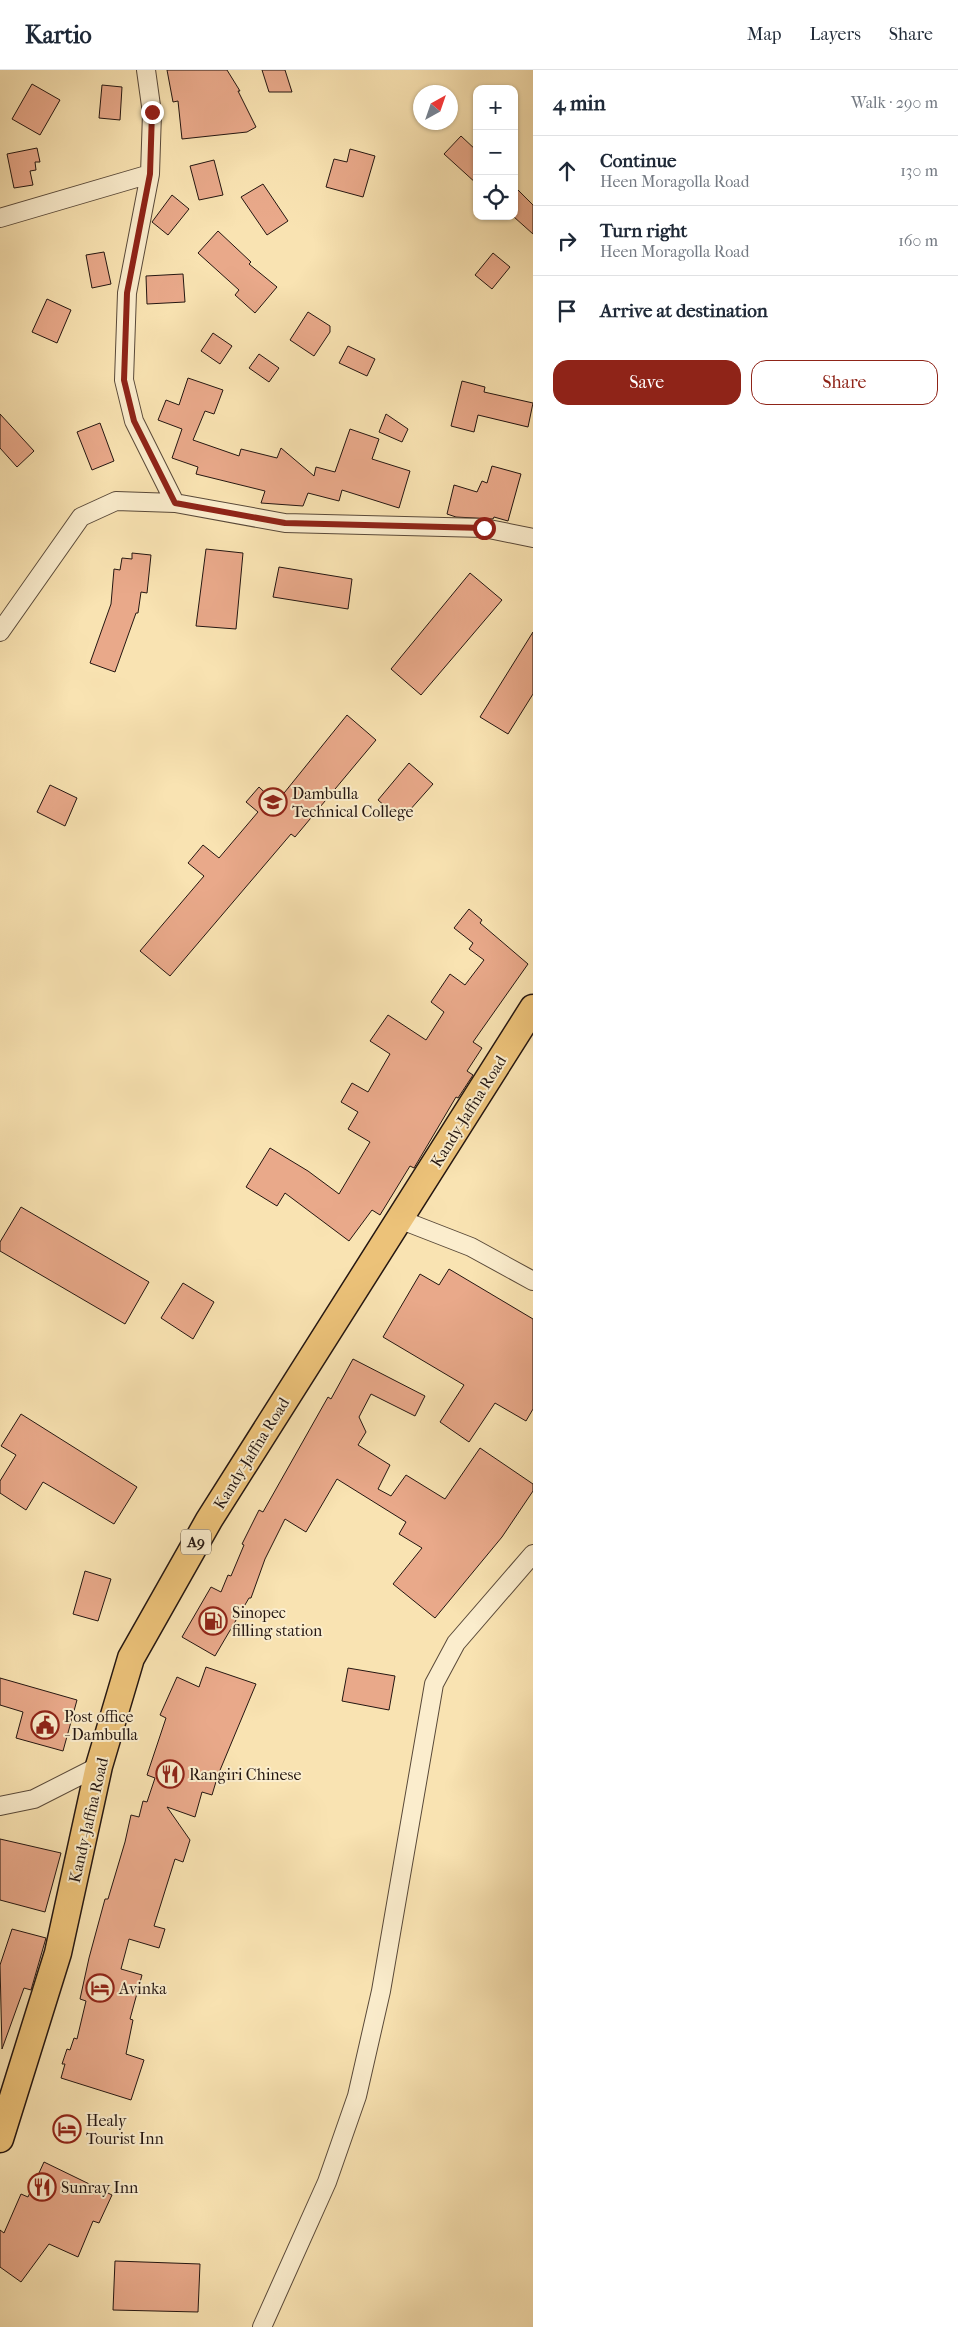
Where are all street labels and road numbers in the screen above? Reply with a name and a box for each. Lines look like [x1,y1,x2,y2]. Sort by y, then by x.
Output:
street label: Kandy-Jaffna Road [426,1052,511,1171]
street label: Kandy-Jaffna Road [209,1394,294,1513]
road number: A9 [181,1530,211,1554]
street label: Kandy-Jaffna Road [65,1755,112,1885]

